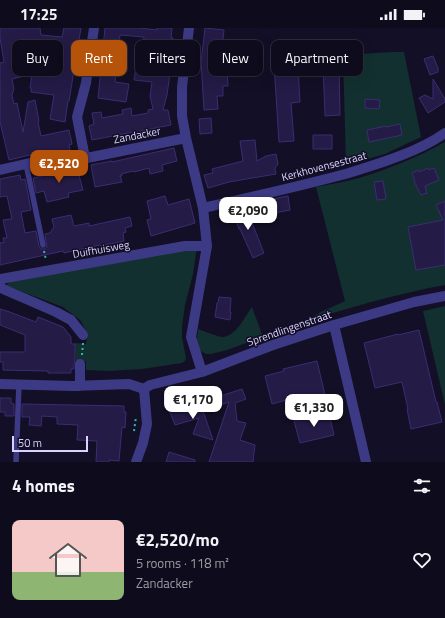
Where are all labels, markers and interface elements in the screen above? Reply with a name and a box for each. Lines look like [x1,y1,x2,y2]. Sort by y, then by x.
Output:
text: 17:25 [20,3,57,26]
chip: Buy [12,40,63,76]
chip: Rent [71,40,127,76]
chip: Filters [135,40,200,76]
chip: New [208,40,263,76]
chip: Apartment [271,40,363,76]
street label: Zandacker [112,123,162,147]
street label: Kerkhovensestraat [280,147,368,185]
pin: €2,520 [26,150,92,184]
text: €2,520 [39,153,79,173]
pin: €2,090 [215,197,281,231]
text: €2,090 [228,200,268,220]
street label: Duifhuisweg [71,236,131,262]
street label: Sprendlingenstraat [245,306,334,350]
pin: €1,170 [160,386,226,420]
text: €1,170 [173,389,213,409]
pin: €1,330 [281,394,347,428]
text: €1,330 [294,397,334,417]
scale bar [12,434,88,453]
text: 50 m [18,435,42,451]
text: 4 homes [12,473,75,499]
icon: filters [411,475,433,497]
text: €2,520/mo [136,527,219,553]
icon: home [44,536,92,584]
icon: heart [411,549,433,571]
text: 5 rooms · 118 m² [136,553,229,573]
text: Zandacker [136,573,193,593]

